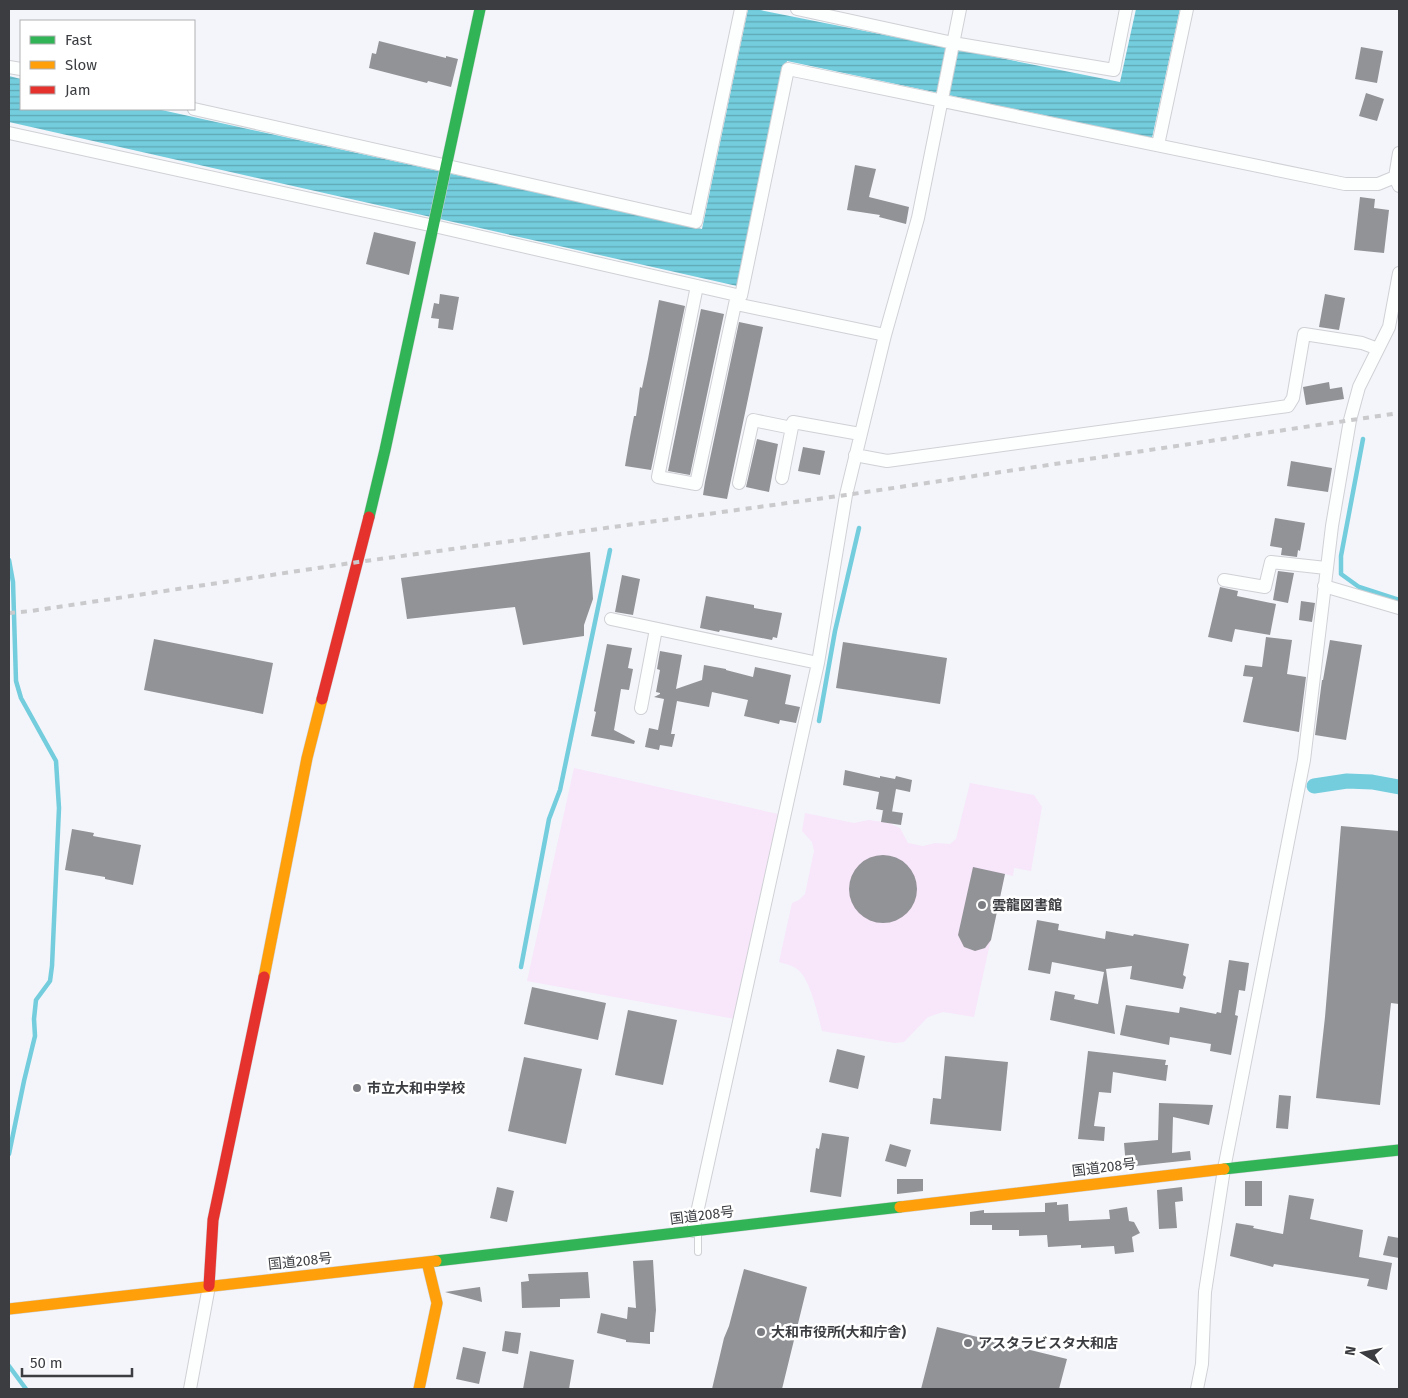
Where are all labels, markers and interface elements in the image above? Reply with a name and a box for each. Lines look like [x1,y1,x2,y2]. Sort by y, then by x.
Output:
legend [20,20,195,110]
text: Fast [65,31,92,49]
text: Slow [65,56,97,74]
text: Jam [65,81,91,99]
place label: 雲龍図書館 [992,897,1062,914]
marker: 雲龍図書館 [976,899,988,911]
place label: 市立大和中学校 [367,1080,465,1097]
marker: 市立大和中学校 [351,1082,363,1094]
street label: 国道208号 [1071,1155,1137,1180]
street label: 国道208号 [669,1203,735,1228]
street label: 国道208号 [267,1250,333,1273]
place label: 大和市役所(大和庁舎) [771,1324,907,1341]
marker: 大和市役所(大和庁舎) [755,1326,767,1338]
north arrow [1338,1328,1388,1378]
place label: アスタラビスタ大和店 [978,1335,1118,1352]
marker: アスタラビスタ大和店 [962,1337,974,1349]
text: N [1342,1345,1360,1357]
scale bar [22,1346,132,1378]
text: 50 m [30,1354,63,1372]

